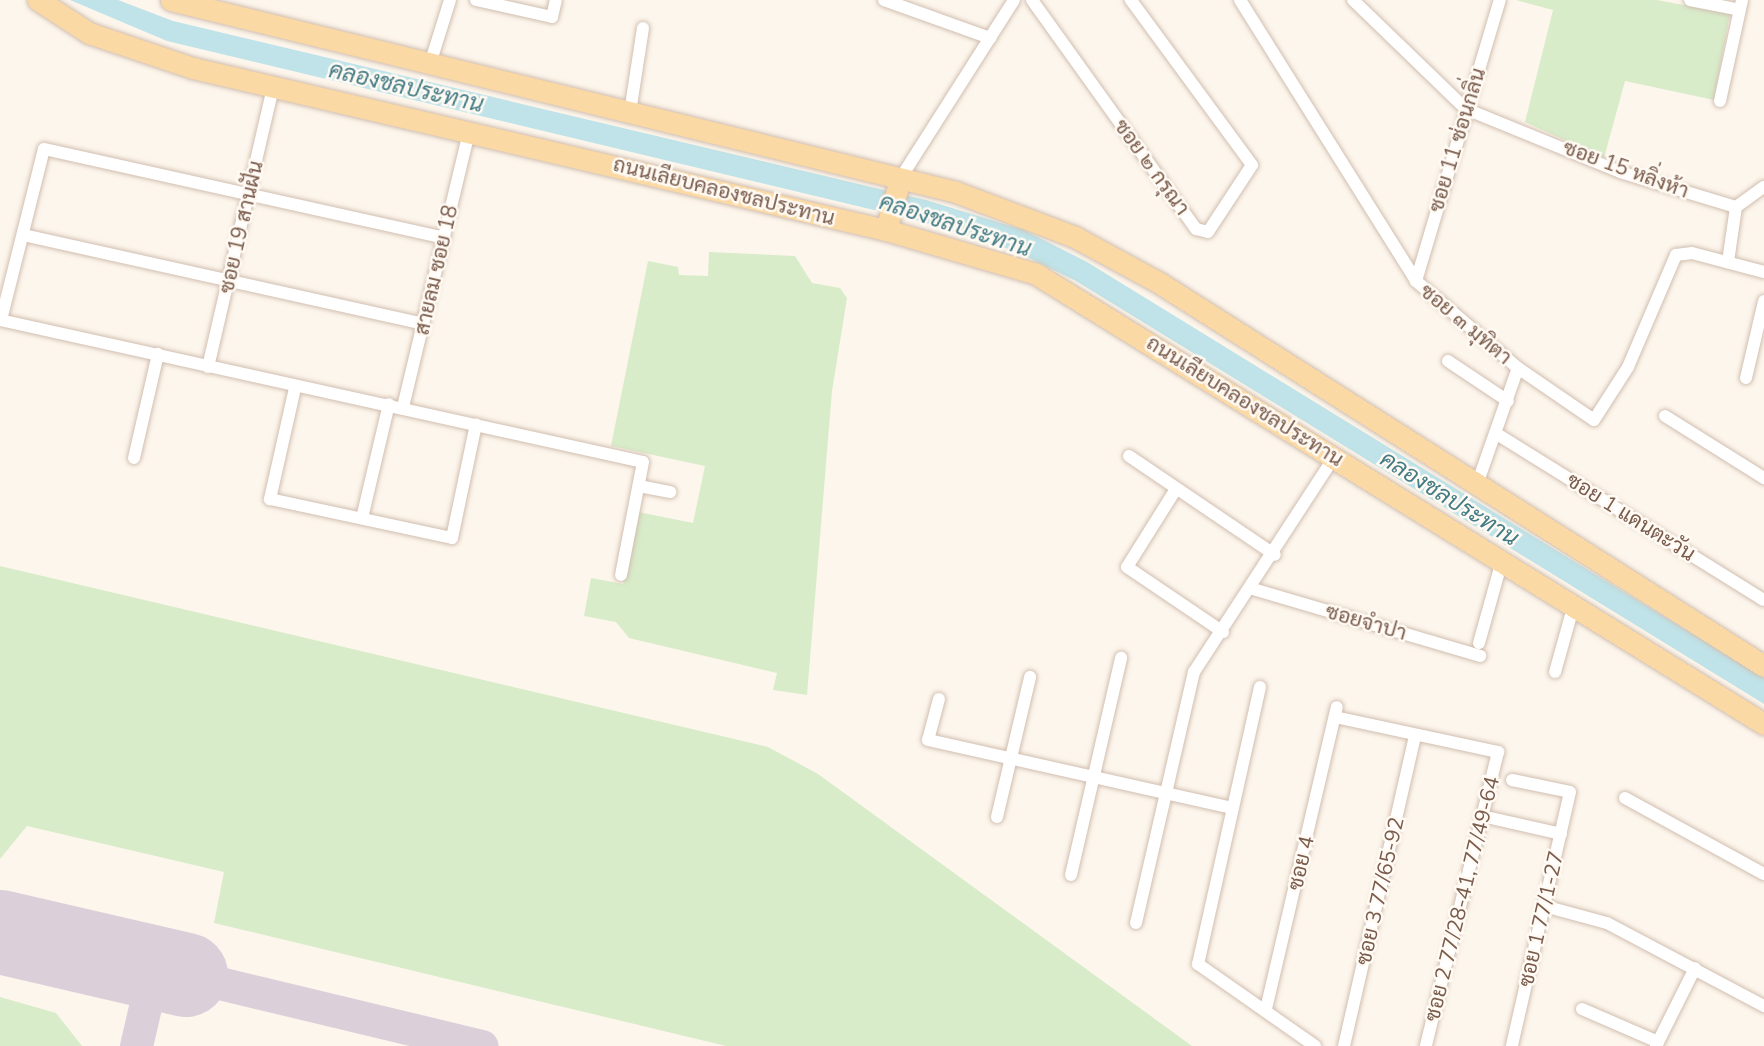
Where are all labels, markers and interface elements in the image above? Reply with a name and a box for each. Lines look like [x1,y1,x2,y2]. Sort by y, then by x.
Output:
water label: คลองชลประทาน [326,57,486,119]
street label: ซอย 11 ซ่อนกลิ่น [1423,65,1491,215]
street label: ซอย ๒ กรุณา [1109,114,1195,220]
street label: ซอย 15 หลิ่งห้า [1560,135,1692,203]
street label: ถนนเลียบคลองชลประทาน [611,151,837,231]
street label: ซอย 19 สานฝัน [213,158,269,296]
water label: คลองชลประทาน [876,188,1034,264]
street label: สายลม ซอย 18 [409,203,463,337]
street label: ซอย ๓ มุทิตา [1415,278,1517,370]
street label: ถนนเลียบคลองชลประทาน [1142,330,1348,472]
water label: คลองชลประทาน [1375,445,1523,553]
street label: ซอย 1 แดนตะวัน [1562,467,1700,567]
street label: ซอยจำปา [1323,598,1409,646]
street label: ซอย 2 77/28-41, 77/49-64 [1419,774,1505,1024]
street label: ซอย 3 77/65-92 [1351,815,1409,967]
street label: ซอย 4 [1283,833,1319,893]
street label: ซอย 1 77/1-27 [1513,849,1569,989]

